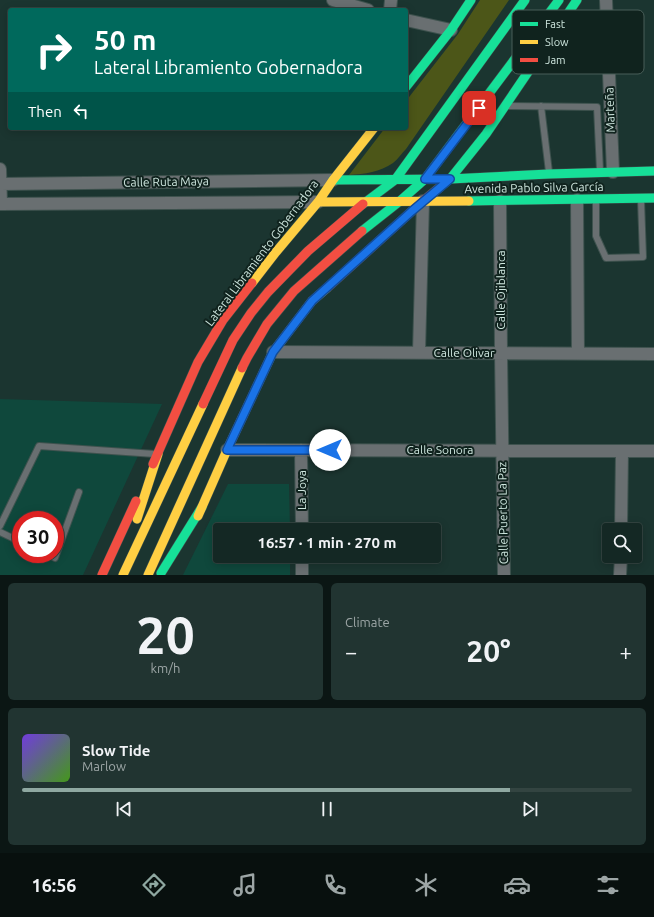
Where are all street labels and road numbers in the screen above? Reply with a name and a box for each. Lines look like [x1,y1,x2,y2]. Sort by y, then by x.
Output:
street label: Marteña [602,87,617,133]
street label: Calle Ruta Maya [123,174,209,189]
street label: Lateral Libramiento Gobernadora [203,177,321,328]
street label: Avenida Pablo Silva García [464,180,604,195]
street label: Calle Ojiblanca [494,250,507,330]
street label: Calle Olivar [433,346,495,359]
street label: Calle Sonora [406,443,474,456]
street label: Calle Puerto La Paz [495,461,510,564]
street label: La Joya [295,470,308,510]

